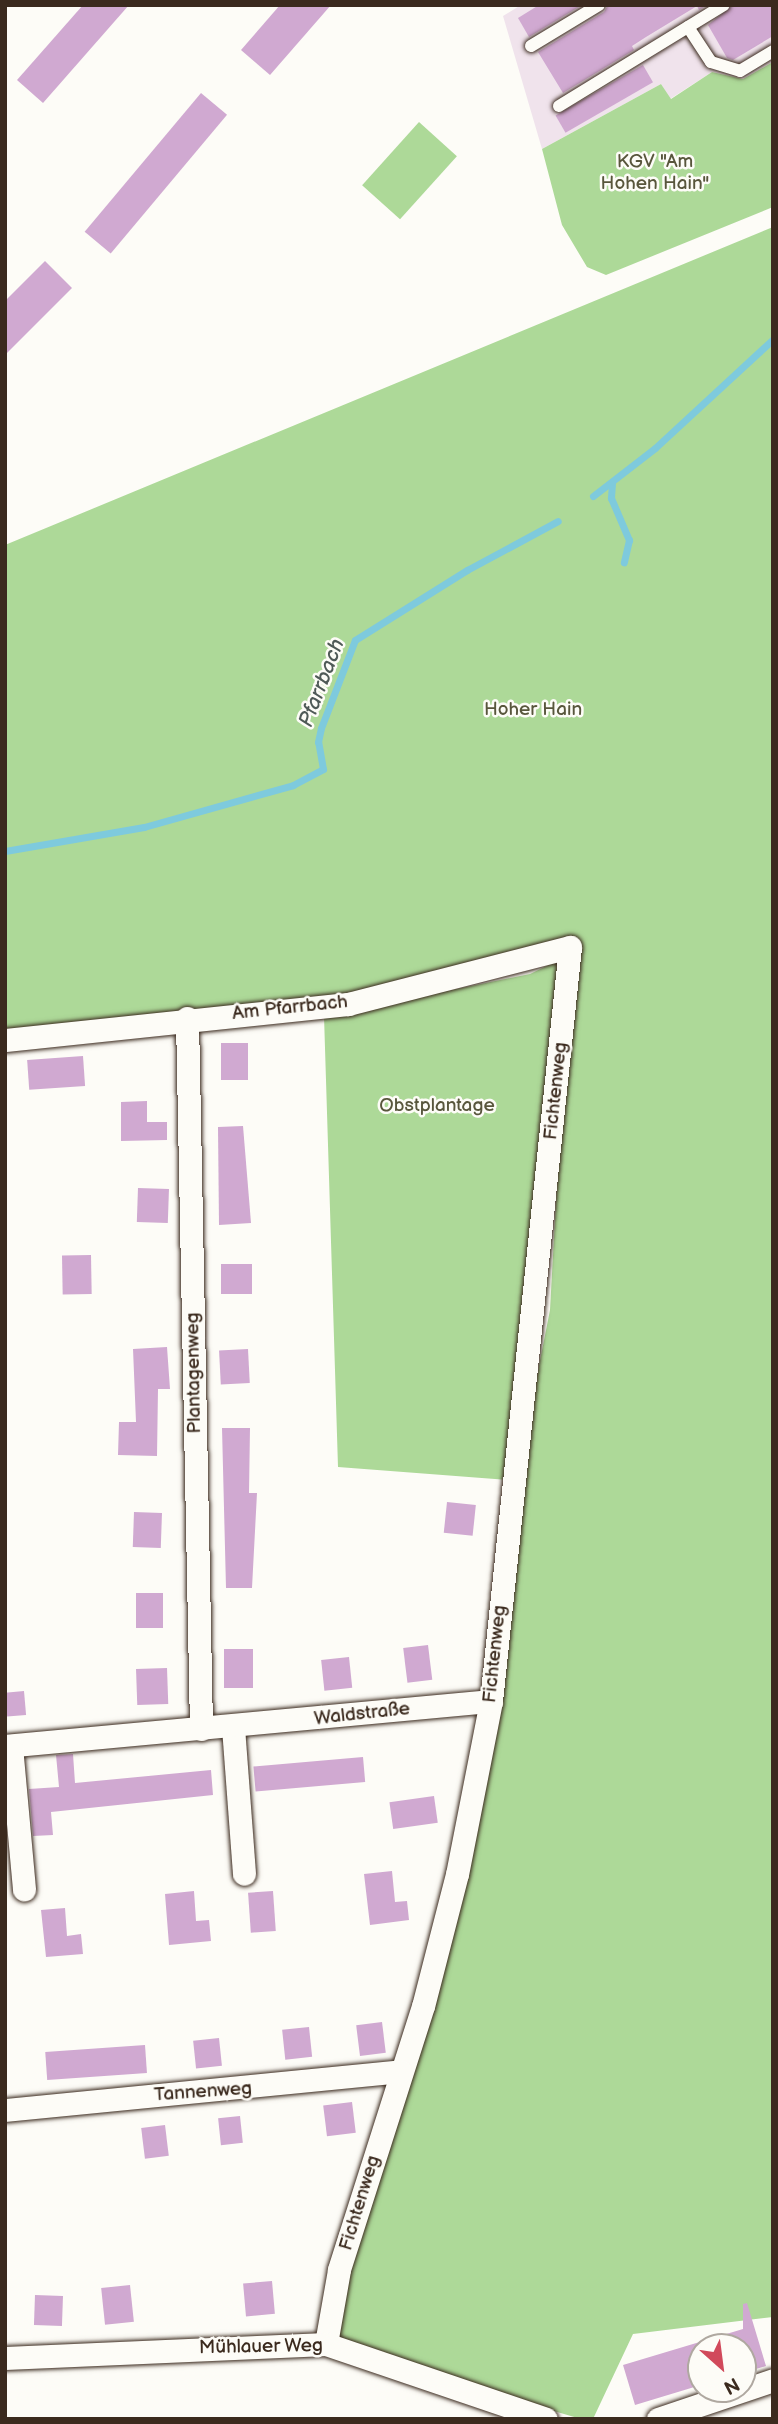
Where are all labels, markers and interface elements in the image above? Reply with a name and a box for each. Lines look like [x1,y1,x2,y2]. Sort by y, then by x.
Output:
park label: KGV "Am Hohen Hain" [601,151,709,195]
water label: Pfarrbach [294,635,350,731]
park label: Hoher Hain [484,699,582,721]
street label: Am Pfarrbach [231,991,349,1025]
street label: Fichtenweg [540,1041,572,1141]
park label: Obstplantage [379,1095,495,1117]
street label: Plantagenweg [182,1312,206,1434]
street label: Fichtenweg [479,1604,511,1704]
street label: Waldstraße [313,1698,411,1730]
street label: Tannenweg [153,2077,253,2107]
street label: Fichtenweg [335,2153,385,2253]
north arrow [687,2333,757,2403]
street label: Mühlauer Weg [198,2335,324,2359]
text: N [719,2372,743,2399]

